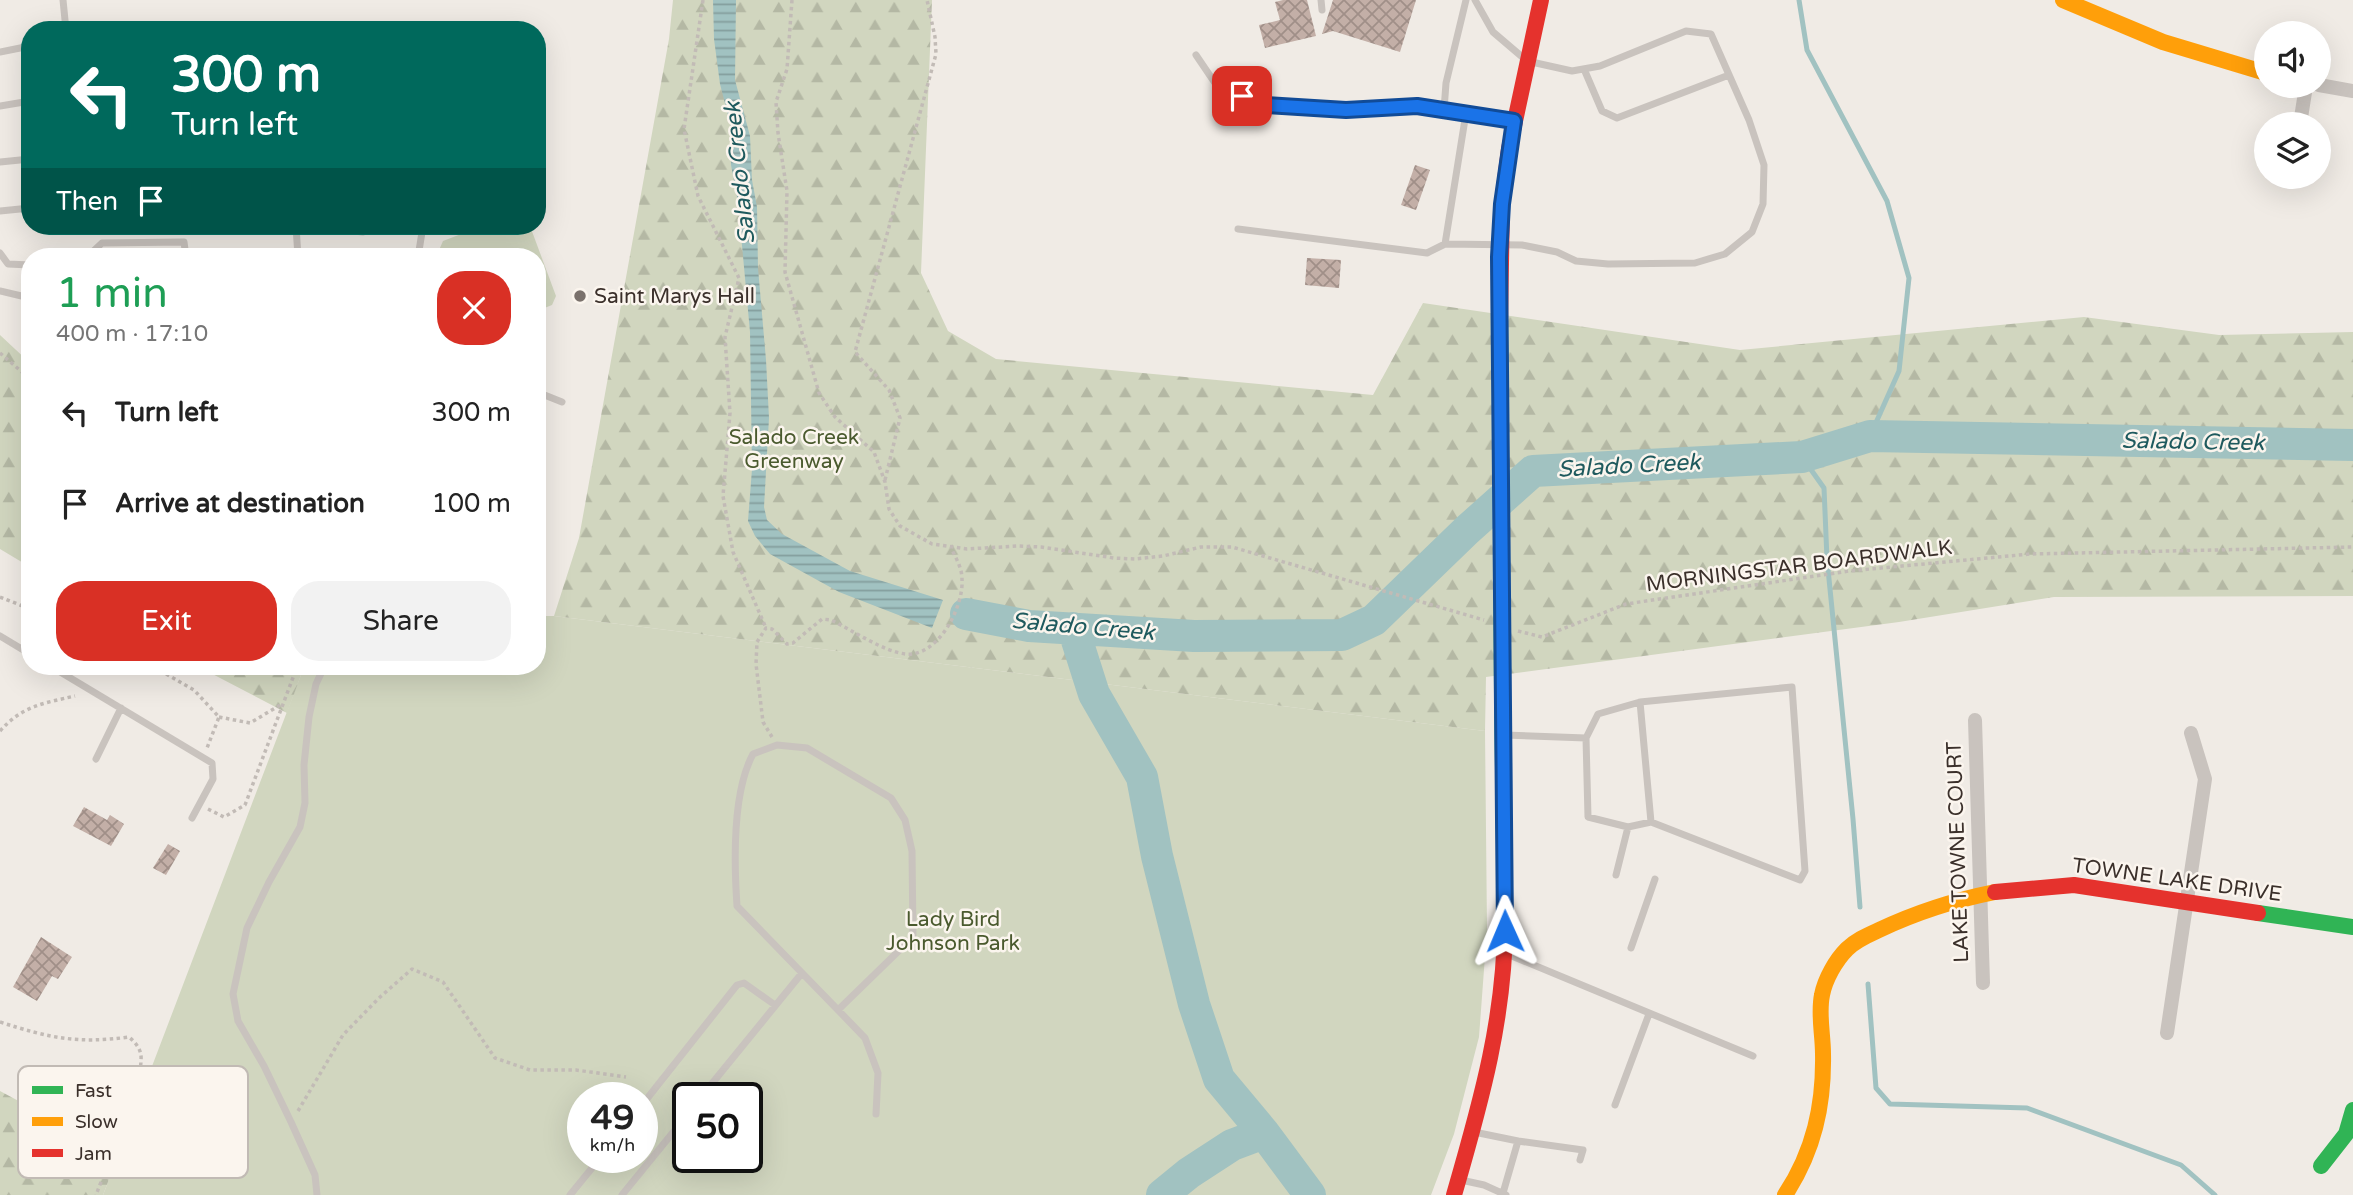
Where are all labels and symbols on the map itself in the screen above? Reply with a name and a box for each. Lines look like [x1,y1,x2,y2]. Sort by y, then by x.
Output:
pin [1212,66,1272,126]
water label: Salado Creek [718,99,761,246]
place label: Saint Marys Hall [594,284,755,309]
marker: Saint Marys Hall [572,288,588,304]
park label: Salado Creek Greenway [729,425,859,474]
water label: Salado Creek [2121,427,2266,457]
water label: Salado Creek [1557,448,1703,484]
street label: MORNINGSTAR BOARDWALK [1644,535,1954,597]
water label: Salado Creek [1011,607,1157,647]
street label: LAKE TOWNE COURT [1942,741,1974,963]
street label: TOWNE LAKE DRIVE [2071,853,2283,907]
position arrow [1468,894,1542,968]
park label: Lady Bird Johnson Park [886,907,1020,956]
legend [18,1066,248,1178]
text: Fast [75,1080,112,1102]
speed limit sign: 50 [672,1082,763,1173]
text: Slow [75,1111,118,1133]
text: Jam [75,1143,112,1165]

